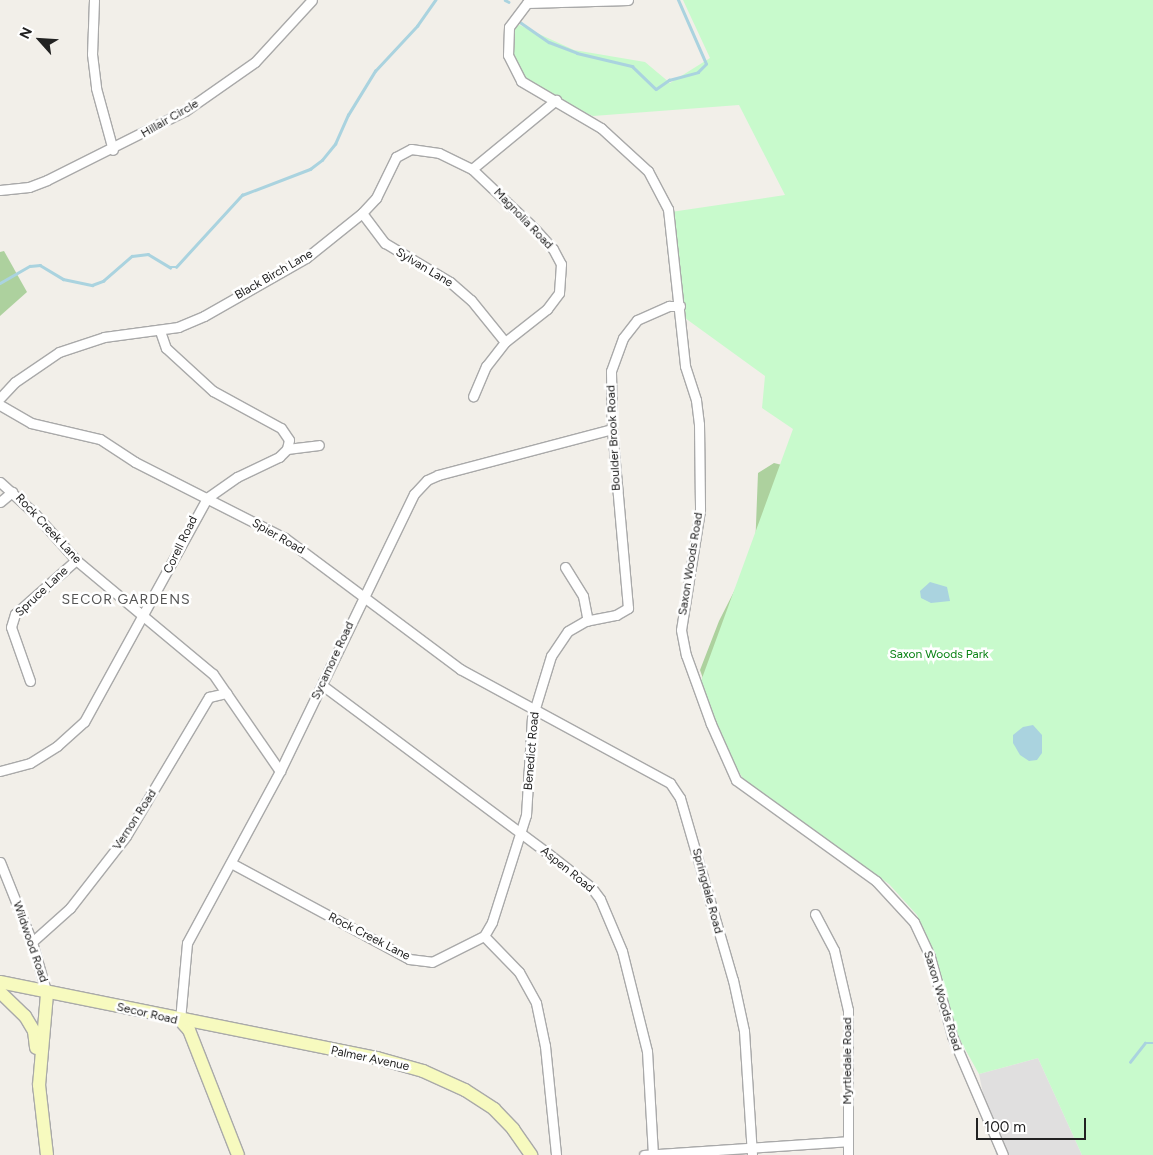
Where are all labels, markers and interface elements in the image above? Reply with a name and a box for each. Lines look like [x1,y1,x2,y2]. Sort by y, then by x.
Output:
north arrow [15,15,65,65]
text: N [16,25,36,42]
street label: Hillair Circle [139,97,201,141]
street label: Magnolia Road [490,186,556,252]
street label: Sylvan Lane [393,245,455,291]
street label: Black Birch Lane [233,247,315,303]
street label: Boulder Brook Road [604,385,624,491]
street label: Rock Creek Lane [12,491,84,567]
street label: Saxon Woods Road [676,512,706,616]
street label: Corell Road [161,514,201,576]
street label: Spier Road [249,516,307,558]
street label: Spruce Lane [13,564,71,620]
district label: SECOR GARDENS [60,592,192,608]
street label: Sycamore Road [309,620,357,702]
park label: Saxon Woods Park [889,648,989,662]
street label: Benedict Road [521,711,543,791]
street label: Vernon Road [110,787,160,853]
street label: Aspen Road [537,844,597,896]
street label: Springdale Road [689,847,725,935]
street label: Wildwood Road [9,900,51,984]
street label: Rock Creek Lane [326,910,412,964]
street label: Saxon Woods Road [920,949,964,1053]
street label: Secor Road [115,1000,179,1028]
street label: Myrtledale Road [841,1017,855,1105]
street label: Palmer Avenue [329,1044,411,1074]
scale bar [978,1108,1088,1140]
text: 100 m [984,1118,1026,1136]

